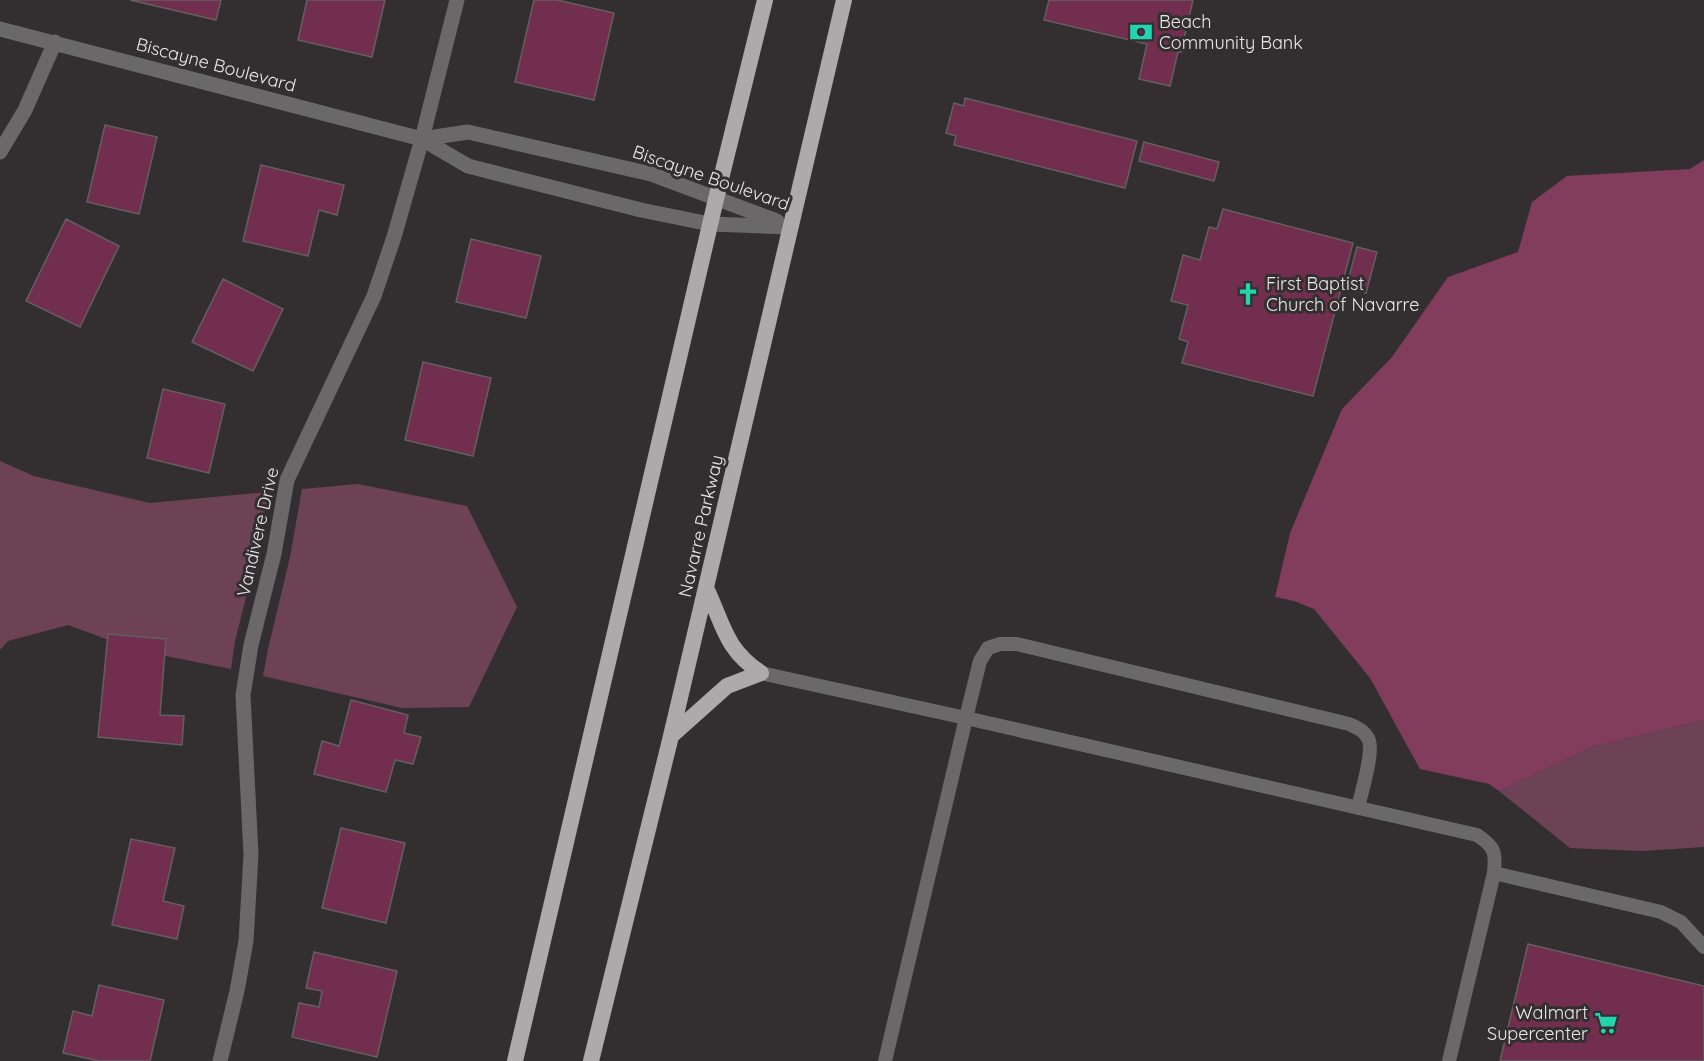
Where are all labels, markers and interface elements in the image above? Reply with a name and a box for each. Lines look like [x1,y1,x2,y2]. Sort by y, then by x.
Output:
place label: Beach Community Bank [1159,10,1303,54]
bank icon: Beach Community Bank [1128,19,1154,45]
street label: Biscayne Boulevard [134,32,299,97]
street label: Biscayne Boulevard [630,140,793,215]
place label: First Baptist Church of Navarre [1266,272,1419,316]
church icon: First Baptist Church of Navarre [1235,281,1261,307]
street label: Navarre Parkway [673,452,728,599]
street label: Vandivere Drive [231,465,284,599]
place label: Walmart Supercenter [1487,1001,1588,1045]
supermarket icon: Walmart Supercenter [1593,1010,1619,1036]

